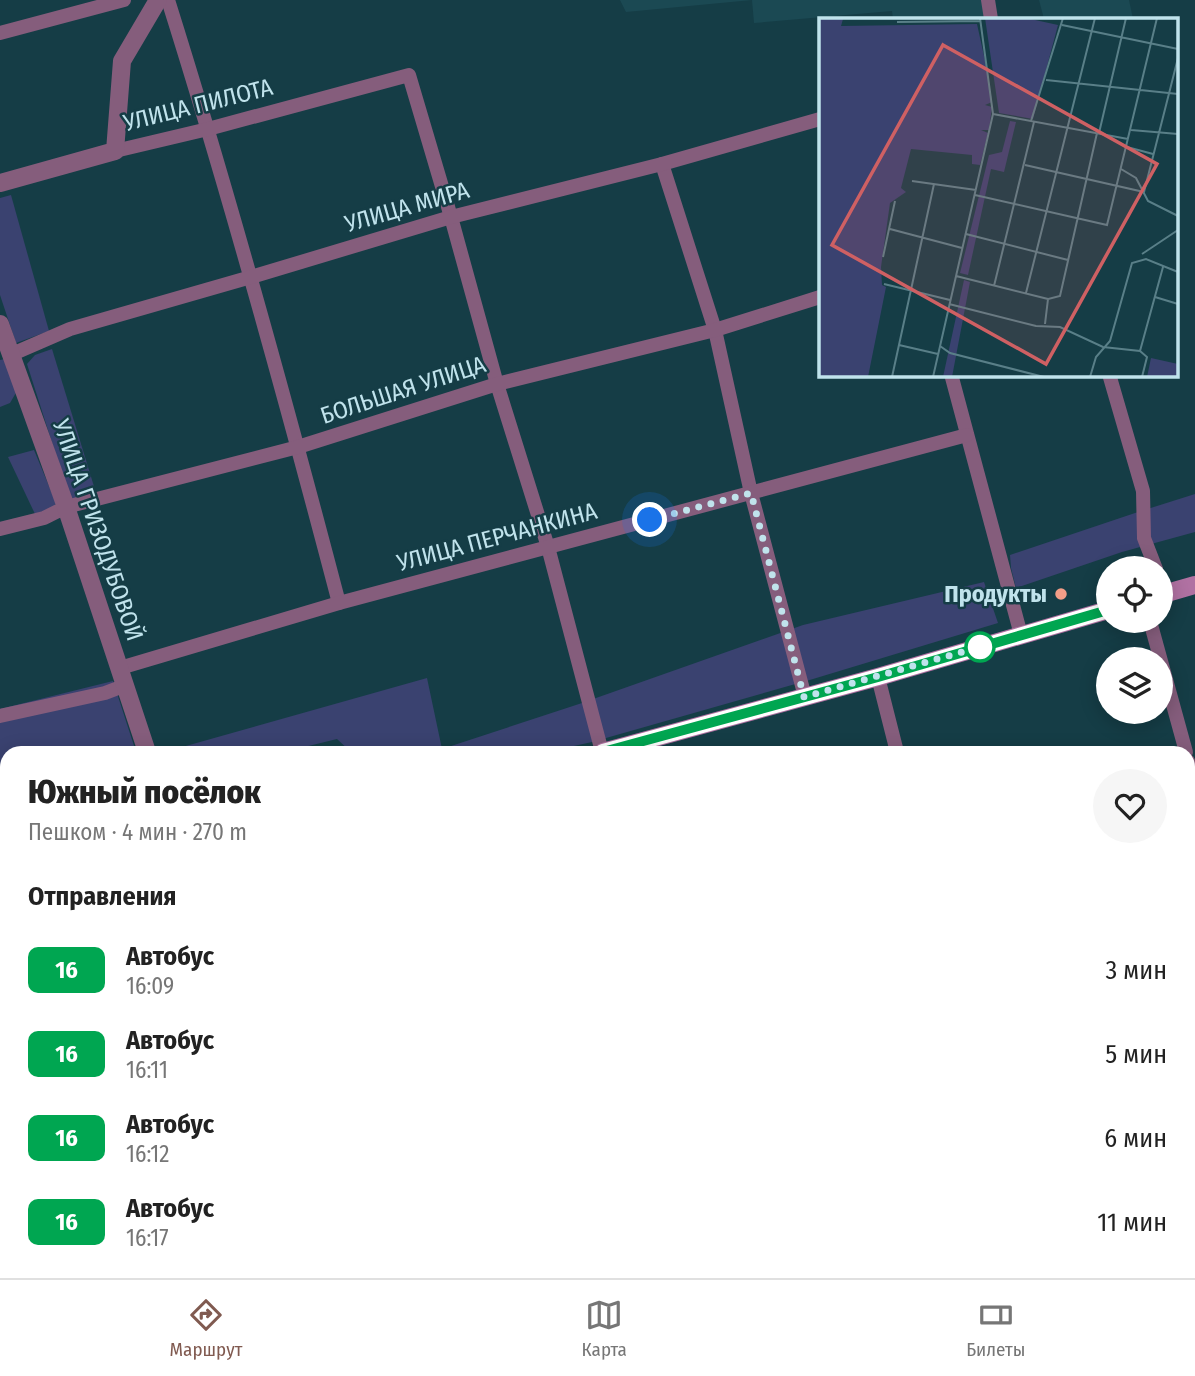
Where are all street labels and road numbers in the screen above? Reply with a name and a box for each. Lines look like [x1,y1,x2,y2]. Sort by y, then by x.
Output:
street label: УЛИЦА ПИЛОТА [120,73,276,137]
street label: УЛИЦА МИРА [341,176,473,238]
street label: БОЛЬШАЯ УЛИЦА [317,350,489,430]
street label: УЛИЦА ГРИЗОДУБОВОЙ [47,415,149,644]
street label: УЛИЦА ПЕРЧАНКИНА [393,497,600,577]

